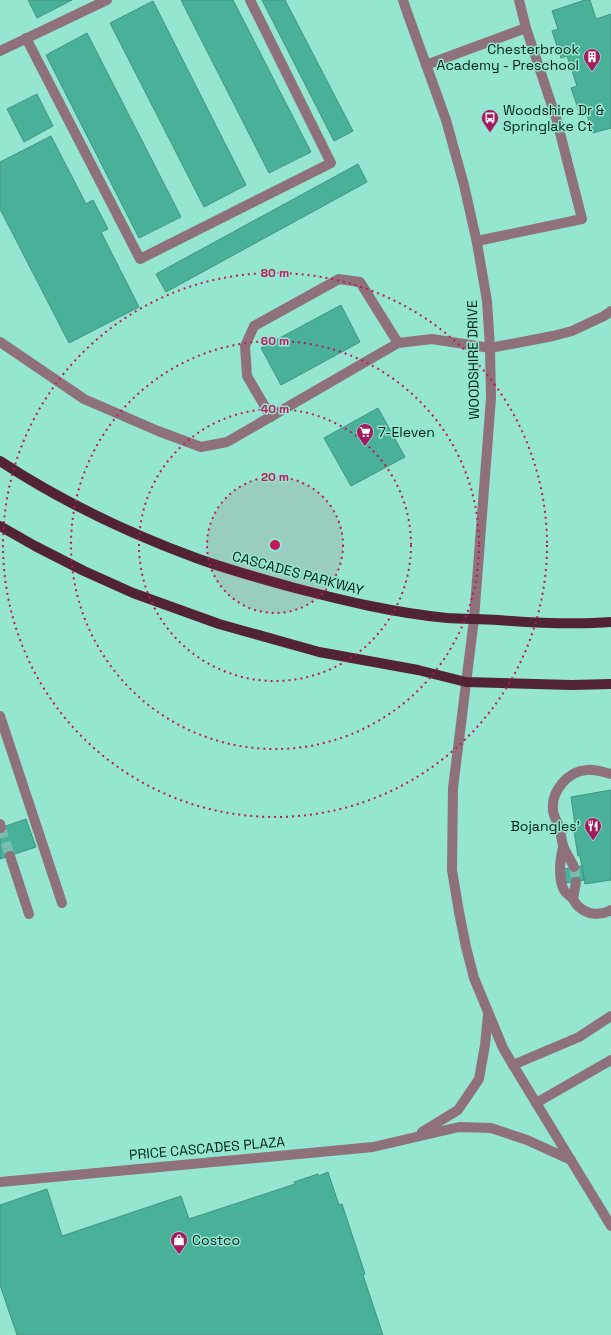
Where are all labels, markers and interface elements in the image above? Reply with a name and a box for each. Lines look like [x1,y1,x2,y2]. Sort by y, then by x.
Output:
place label: Chesterbrook Academy - Preschool [437,40,579,74]
building icon: Chesterbrook Academy - Preschool [582,47,602,72]
place label: Woodshire Dr & Springlake Ct [503,101,605,135]
bus stop icon: Woodshire Dr & Springlake Ct [480,108,500,133]
text: 80 m [261,265,289,281]
street label: WOODSHIRE DRIVE [463,300,483,420]
text: 60 m [261,333,289,349]
text: 40 m [261,401,289,417]
supermarket icon: 7-Eleven [355,422,375,447]
place label: 7-Eleven [378,423,435,441]
text: 20 m [261,469,289,485]
centre of rings [268,538,282,552]
street label: CASCADES PARKWAY [230,547,366,599]
restaurant icon: Bojangles' [583,816,603,841]
place label: Bojangles' [511,817,580,835]
street label: PRICE CASCADES PLAZA [128,1132,286,1164]
shop icon: Costco [169,1230,189,1255]
place label: Costco [192,1231,240,1249]

